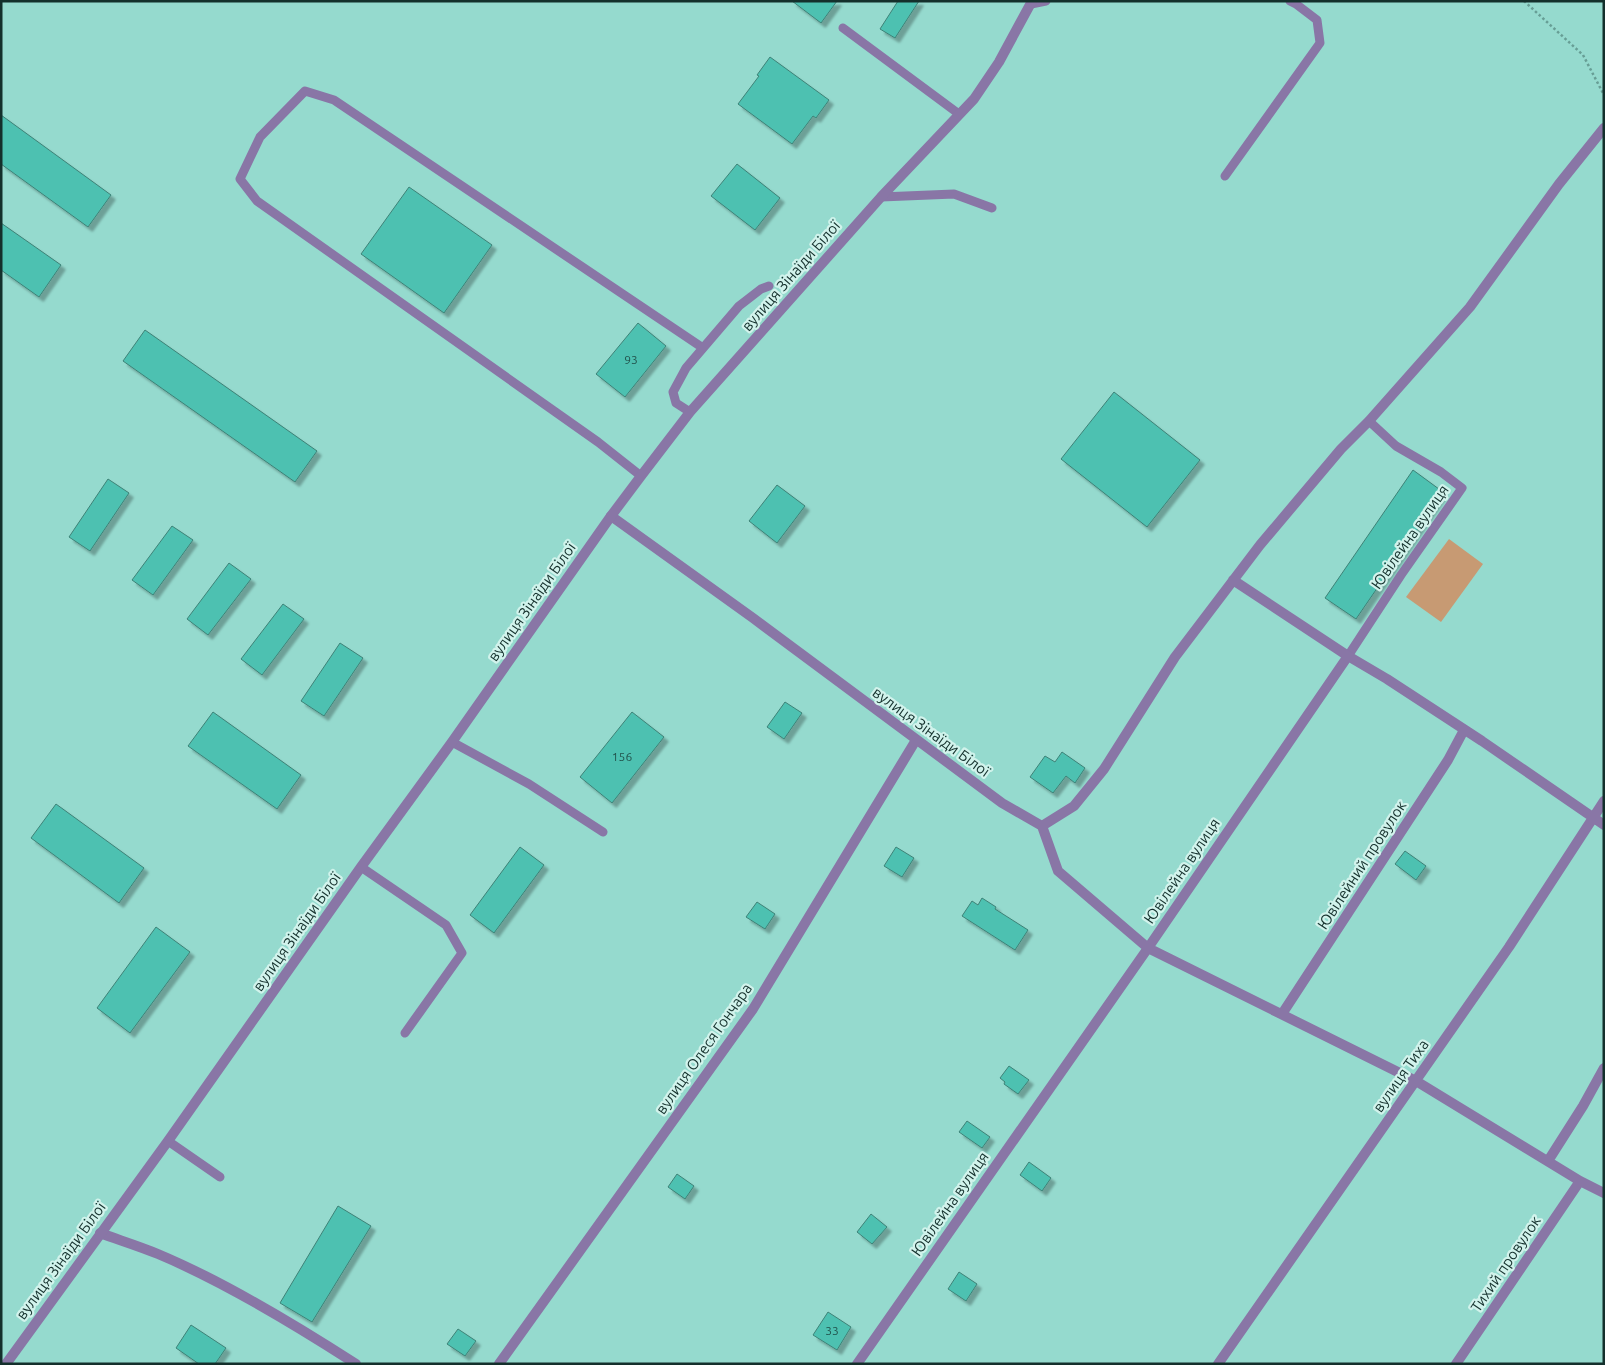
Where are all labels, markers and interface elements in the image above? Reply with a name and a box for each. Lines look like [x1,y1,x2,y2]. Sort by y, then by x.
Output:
street label: вулиця Зінаїди Білої [738,217,843,334]
house number: 93 [624,353,638,366]
street label: Ювілейна вулиця [1367,482,1452,592]
street label: вулиця Зінаїди Білої [484,539,579,664]
street label: вулиця Зінаїди Білої [869,683,993,780]
house number: 156 [612,750,632,763]
street label: Ювілейний провулок [1314,797,1410,932]
street label: Ювілейна вулиця [1140,815,1223,926]
street label: вулиця Зінаїди Білої [249,869,344,994]
street label: вулиця Олеся Гончара [652,980,755,1117]
street label: вулиця Тиха [1369,1036,1432,1115]
street label: Ювілейна вулиця [907,1149,992,1259]
street label: вулиця Зінаїди Білої [12,1199,109,1323]
street label: Тихий провулок [1467,1212,1544,1315]
house number: 33 [825,1324,839,1337]

